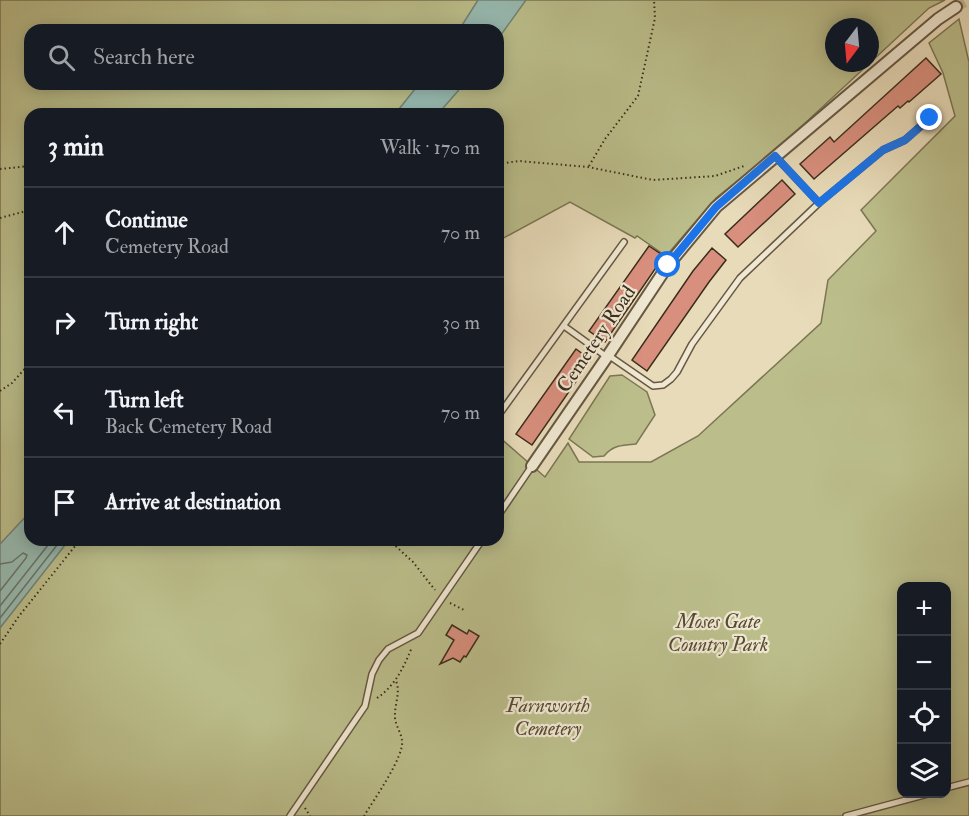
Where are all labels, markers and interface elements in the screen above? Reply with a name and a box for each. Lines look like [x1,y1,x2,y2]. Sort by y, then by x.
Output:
north arrow [825,18,879,72]
search box [24,24,504,90]
icon: search [45,41,78,74]
text: Search here [93,43,195,71]
route end [916,104,942,130]
text: 3 min [48,131,104,163]
text: Walk · 170 m [380,135,480,160]
text: Continue [105,206,188,234]
icon: ahead [48,216,81,249]
text: 70 m [441,220,480,245]
text: Cemetery Road [105,234,229,259]
route start [654,251,680,277]
street label: Cemetery Road [551,281,641,397]
icon: right [48,306,81,339]
text: Turn right [105,308,198,336]
text: 30 m [442,310,480,335]
text: Turn left [105,386,184,414]
icon: left [48,396,81,429]
text: 70 m [441,400,480,425]
text: Back Cemetery Road [105,414,272,439]
icon: arrive [48,486,81,519]
text: Arrive at destination [105,488,281,516]
map controls [897,582,951,798]
button: + [897,582,951,636]
park label: Moses Gate Country Park [668,609,768,657]
button: − [897,636,951,690]
button: locate [897,690,951,744]
park label: Farnworth Cemetery [505,693,590,741]
button: layers [897,744,951,798]

